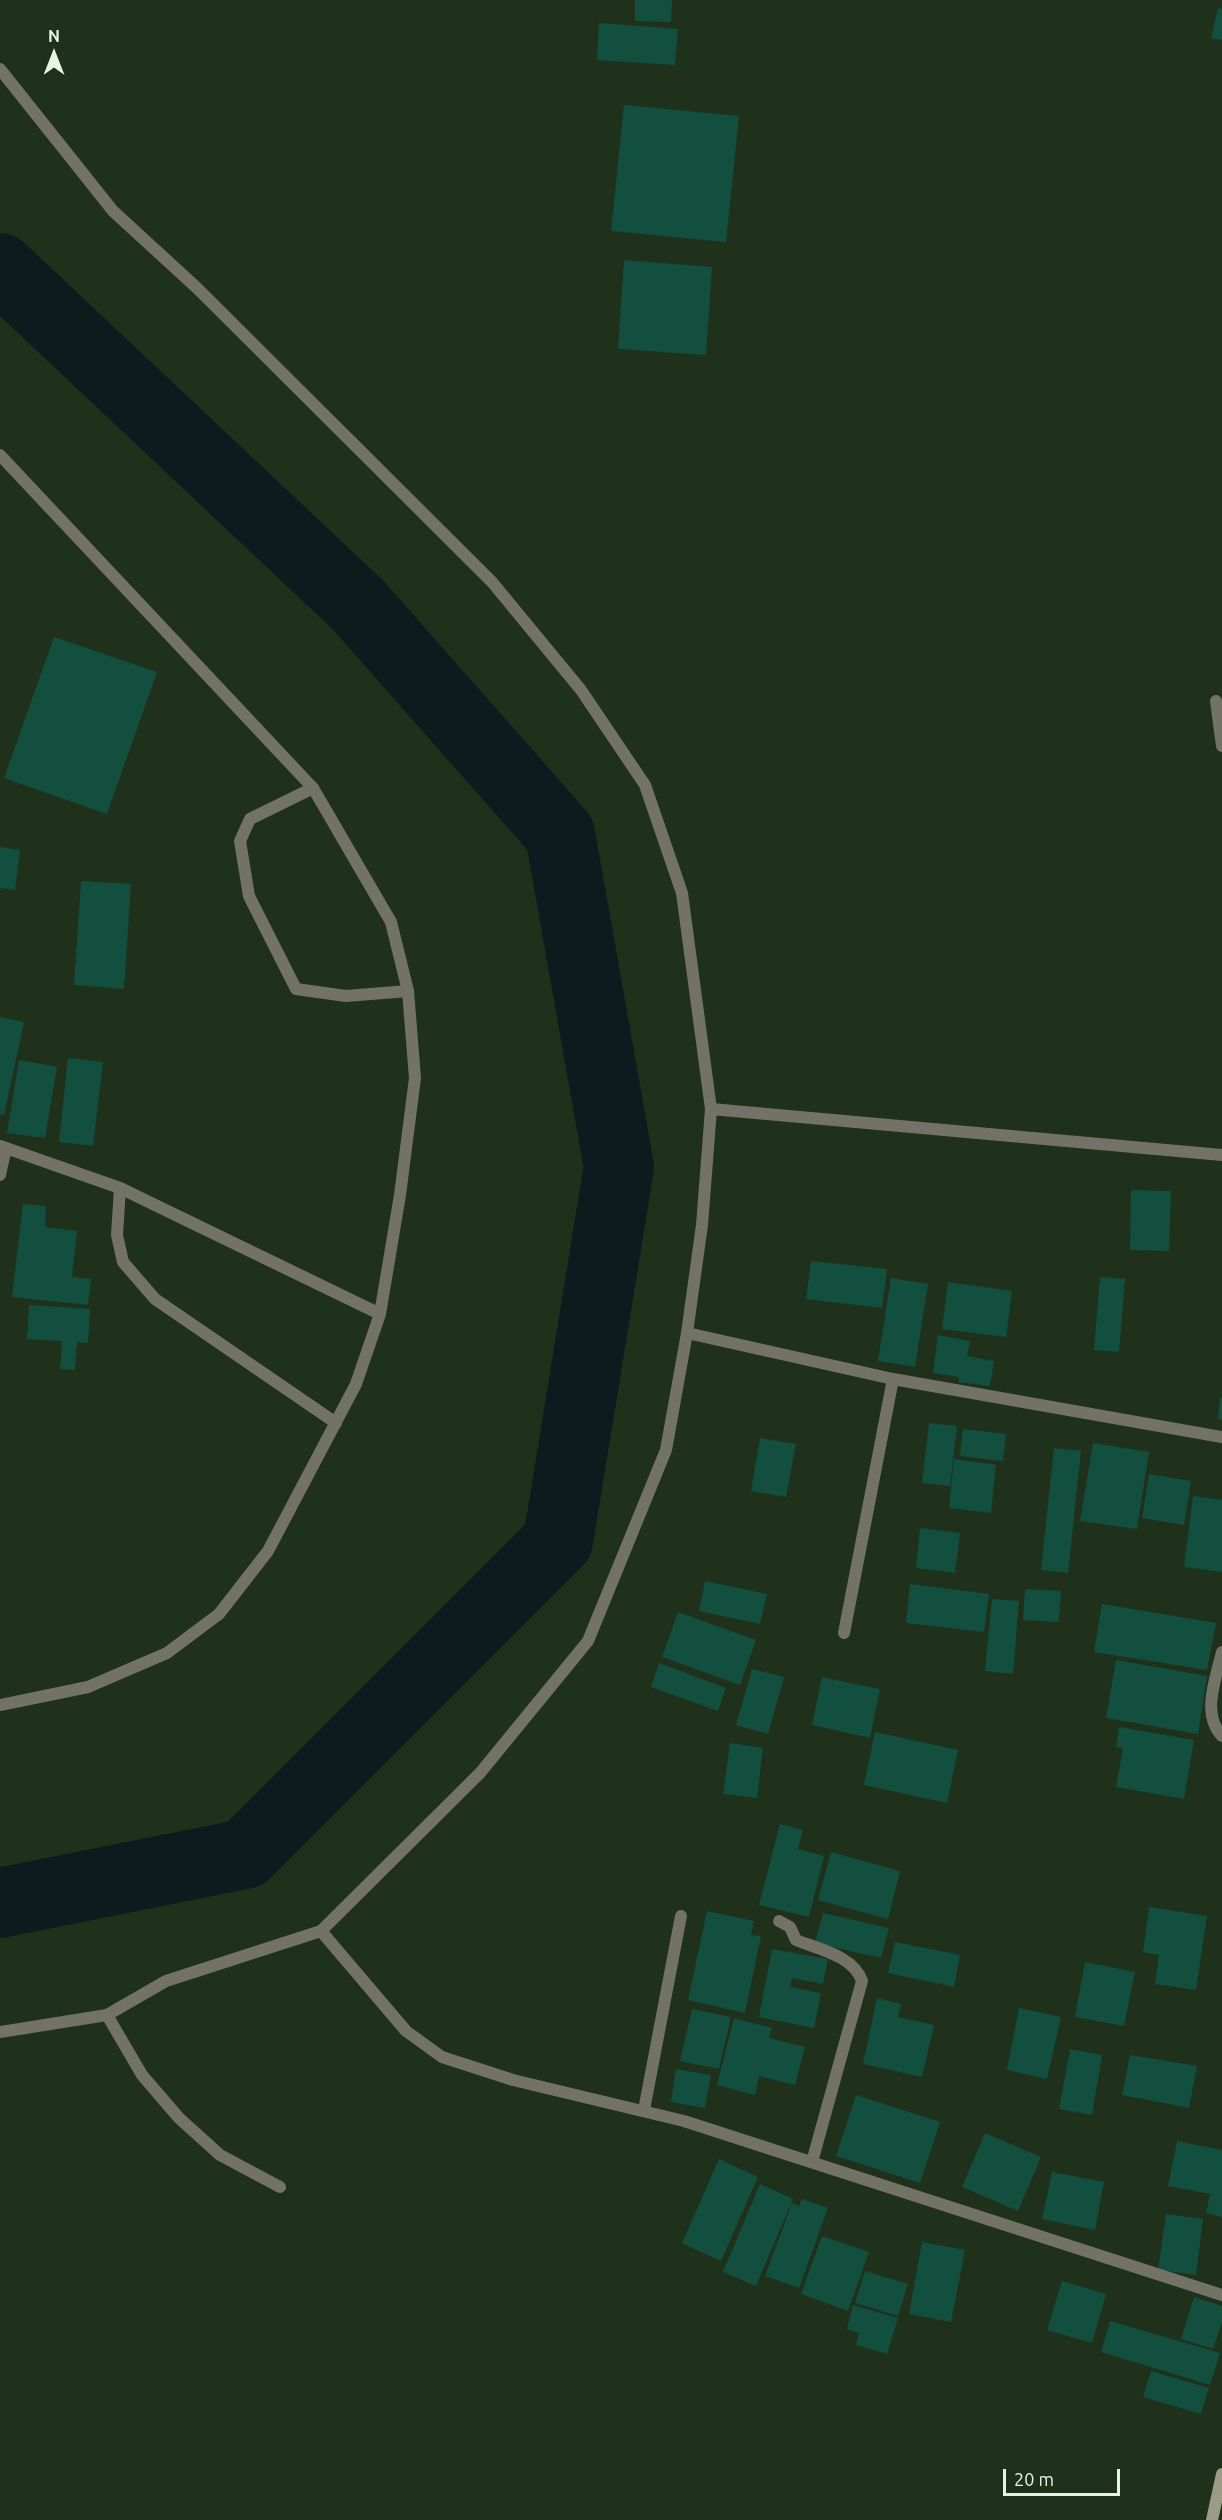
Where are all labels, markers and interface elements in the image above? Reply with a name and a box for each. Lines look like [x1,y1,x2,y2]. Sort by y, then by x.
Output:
north arrow [24,24,84,84]
text: N [48,27,60,45]
scale bar [1006,2457,1123,2495]
text: 20 m [1014,2469,1054,2489]

